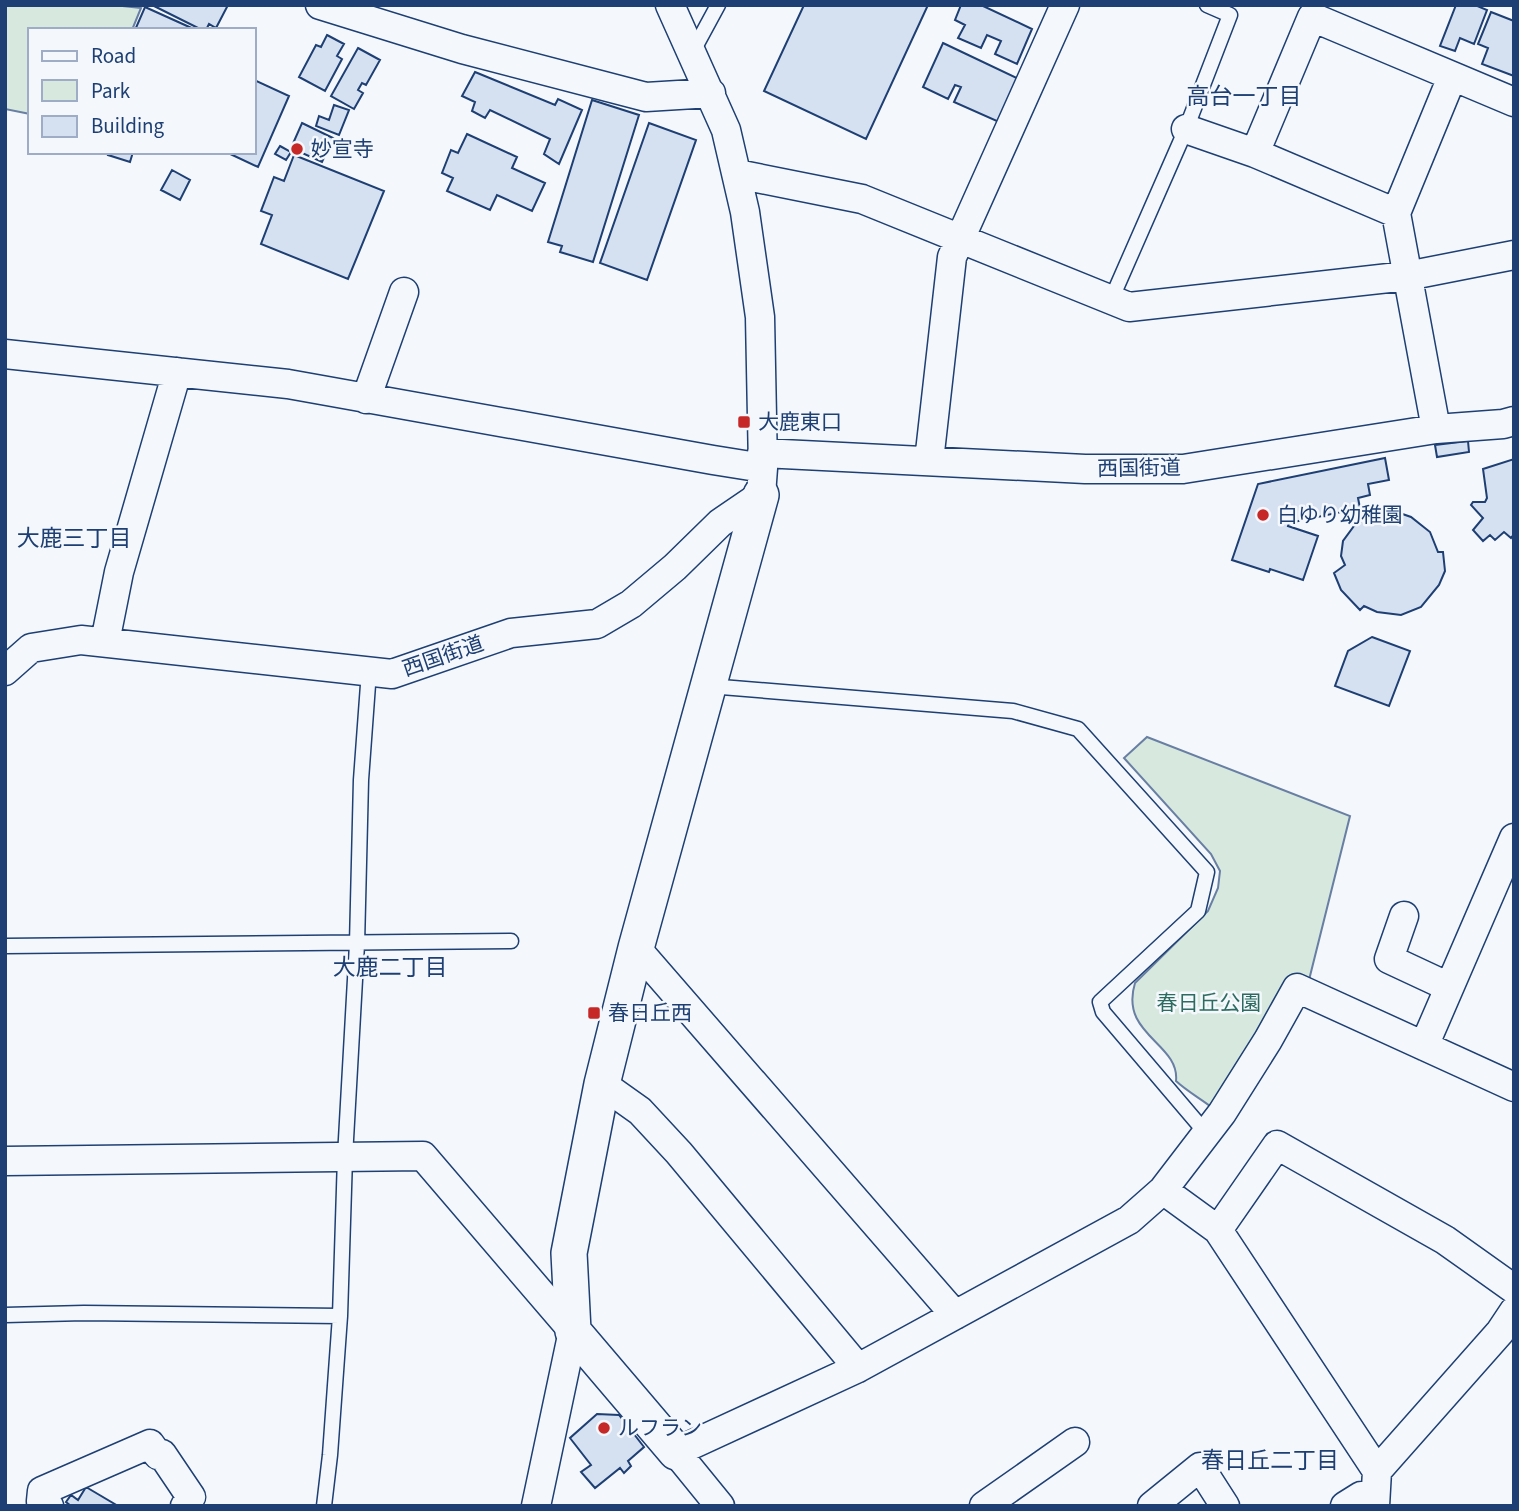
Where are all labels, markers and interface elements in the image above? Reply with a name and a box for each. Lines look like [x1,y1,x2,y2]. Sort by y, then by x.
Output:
legend [28,28,256,154]
text: Road [91,41,136,71]
text: Park [91,76,131,106]
district label: 高台一丁目 [1187,80,1302,113]
text: Building [91,111,165,141]
place label: 妙宣寺 [311,134,374,164]
marker: 妙宣寺 [289,141,305,157]
place label: 大鹿東口 [758,407,842,437]
marker: 大鹿東口 [736,414,752,430]
street label: 西国街道 [1097,452,1181,484]
place label: 白ゆり幼稚園 [1277,500,1403,530]
marker: 白ゆり幼稚園 [1255,507,1271,523]
district label: 大鹿三丁目 [17,522,132,555]
street label: 西国街道 [398,628,488,684]
district label: 大鹿二丁目 [333,951,448,984]
park label: 春日丘公園 [1157,988,1262,1018]
place label: 春日丘西 [608,998,692,1028]
marker: 春日丘西 [586,1005,602,1021]
place label: ルフラン [618,1413,702,1443]
marker: ルフラン [596,1420,612,1436]
district label: 春日丘二丁目 [1201,1444,1339,1477]

